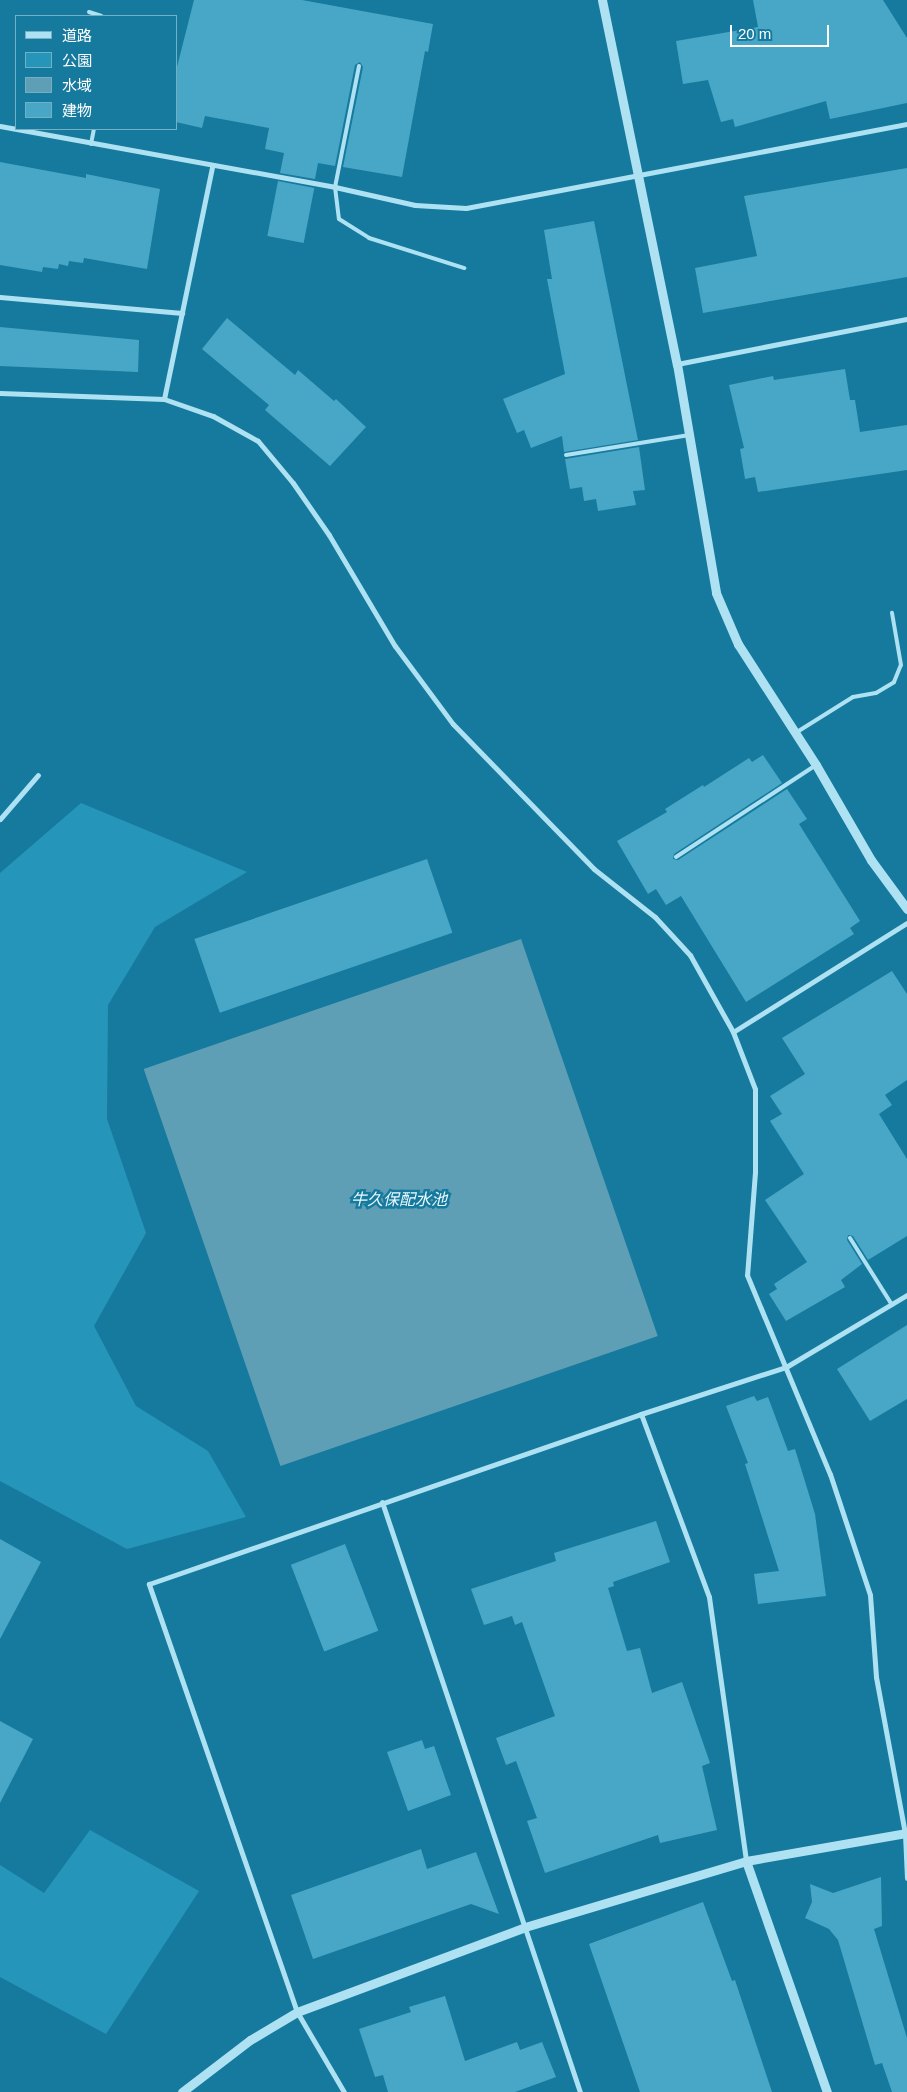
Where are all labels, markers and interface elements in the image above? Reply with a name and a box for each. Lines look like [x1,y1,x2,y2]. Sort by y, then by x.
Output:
legend [15,15,178,130]
scale bar [732,15,831,47]
text: 20 m [738,25,771,42]
text: 道路 [62,27,92,44]
text: 公園 [62,52,92,69]
text: 水域 [62,77,92,94]
text: 建物 [62,102,92,119]
water label: 牛久保配水池 [351,1190,447,1210]

